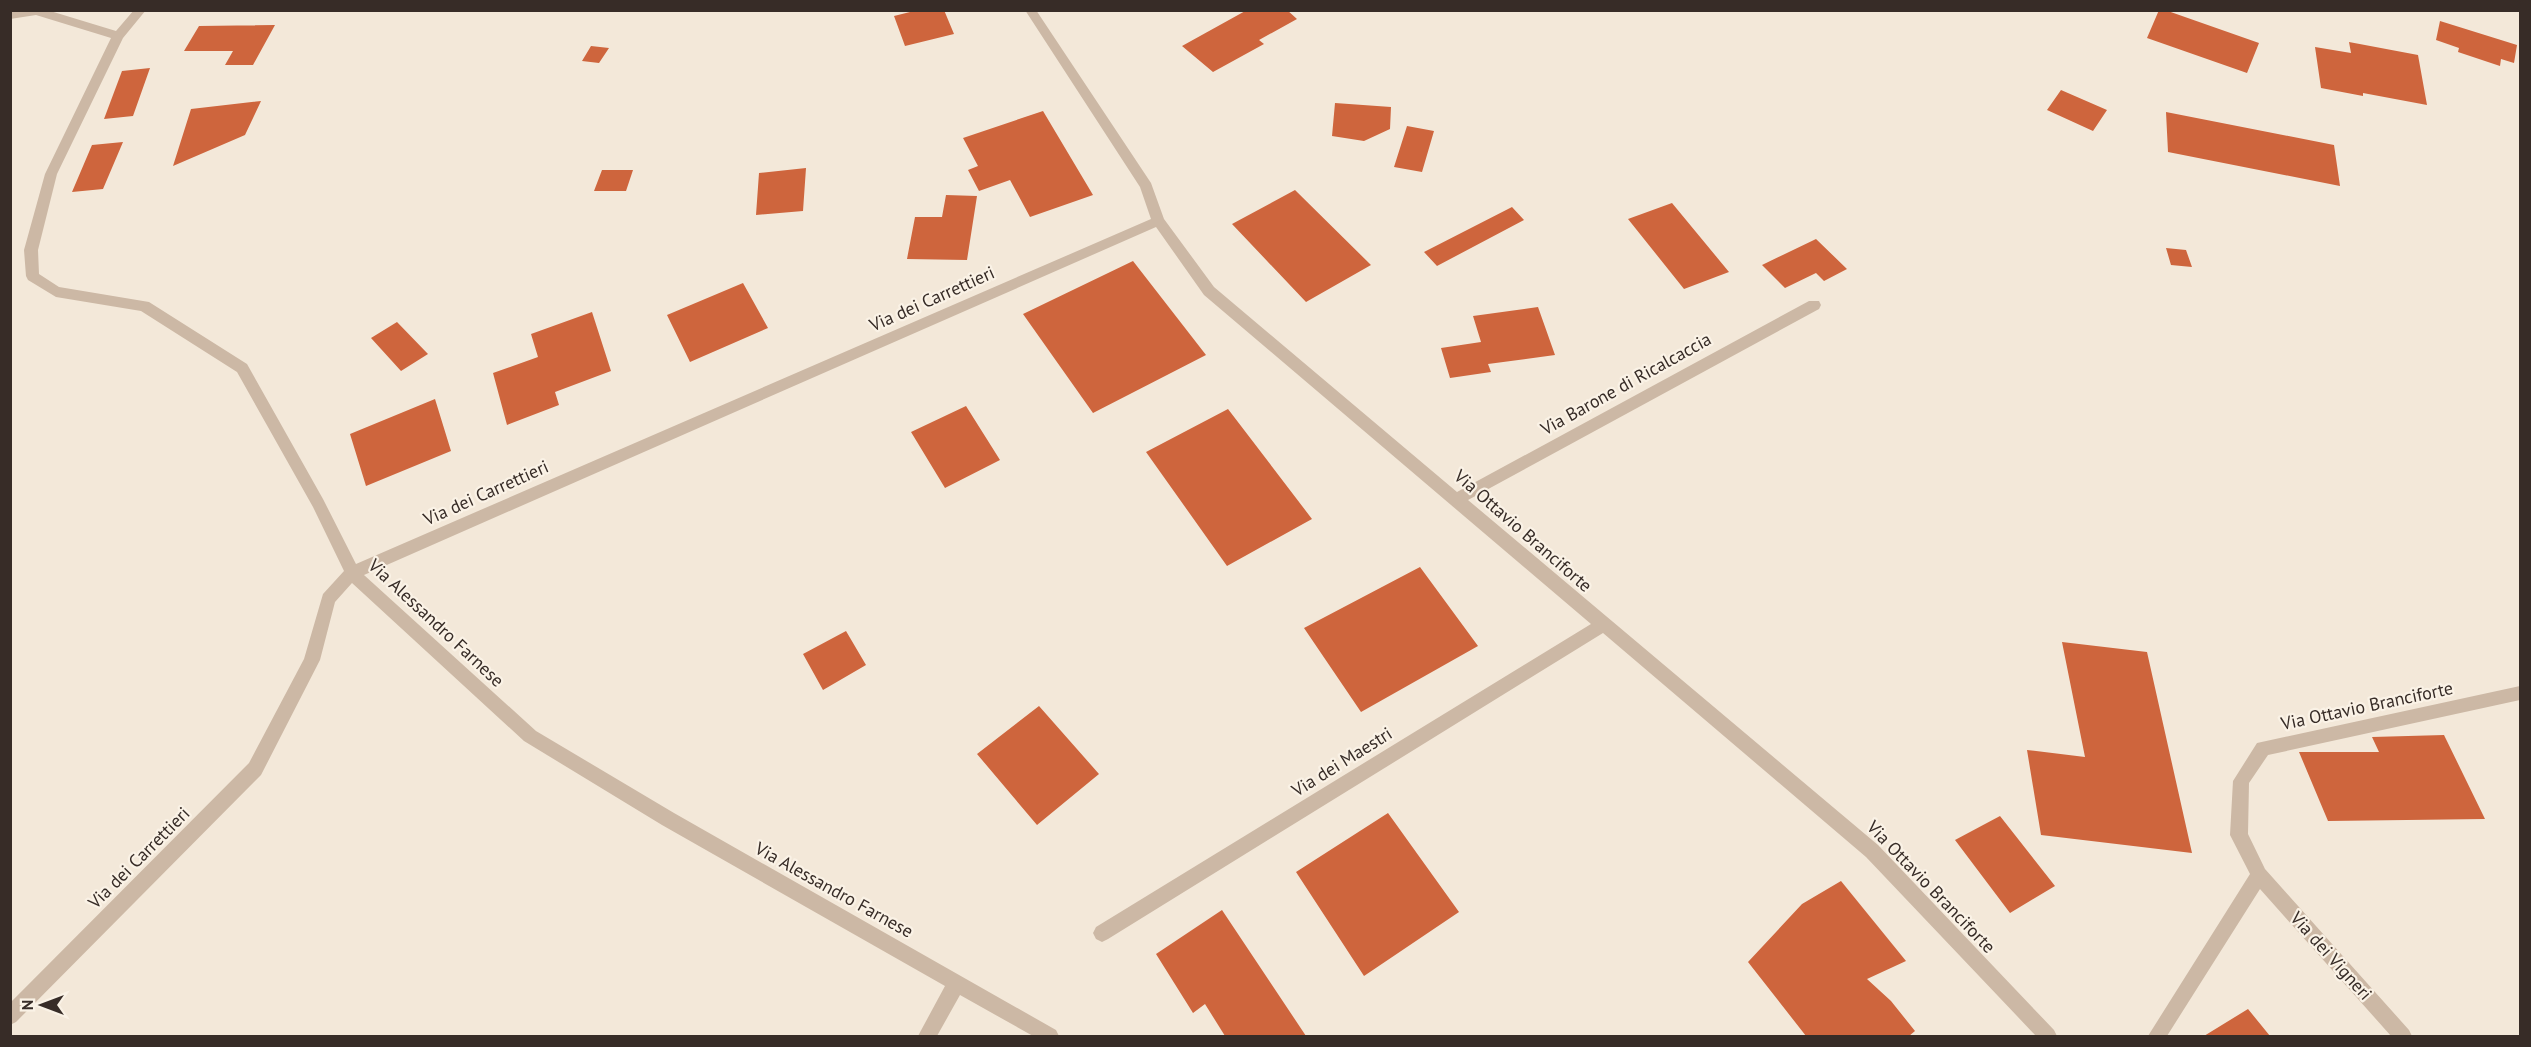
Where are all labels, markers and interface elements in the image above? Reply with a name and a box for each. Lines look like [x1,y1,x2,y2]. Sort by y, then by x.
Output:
street label: Via dei Carrettieri [865,261,998,337]
street label: Via Barone di Ricalcaccia [1536,327,1715,441]
street label: Via dei Carrettieri [419,455,552,531]
street label: Via Ottavio Branciforte [1449,464,1597,597]
street label: Via Alessandro Farnese [363,553,509,692]
street label: Via Ottavio Branciforte [2278,676,2455,735]
street label: Via dei Maestri [1286,722,1396,802]
street label: Via dei Carrettieri [82,802,194,914]
street label: Via Ottavio Branciforte [1861,815,2001,958]
street label: Via Alessandro Farnese [750,836,917,943]
street label: Via dei Vigneri [2285,906,2377,1005]
north arrow [12,975,72,1035]
text: N [17,1000,37,1010]

